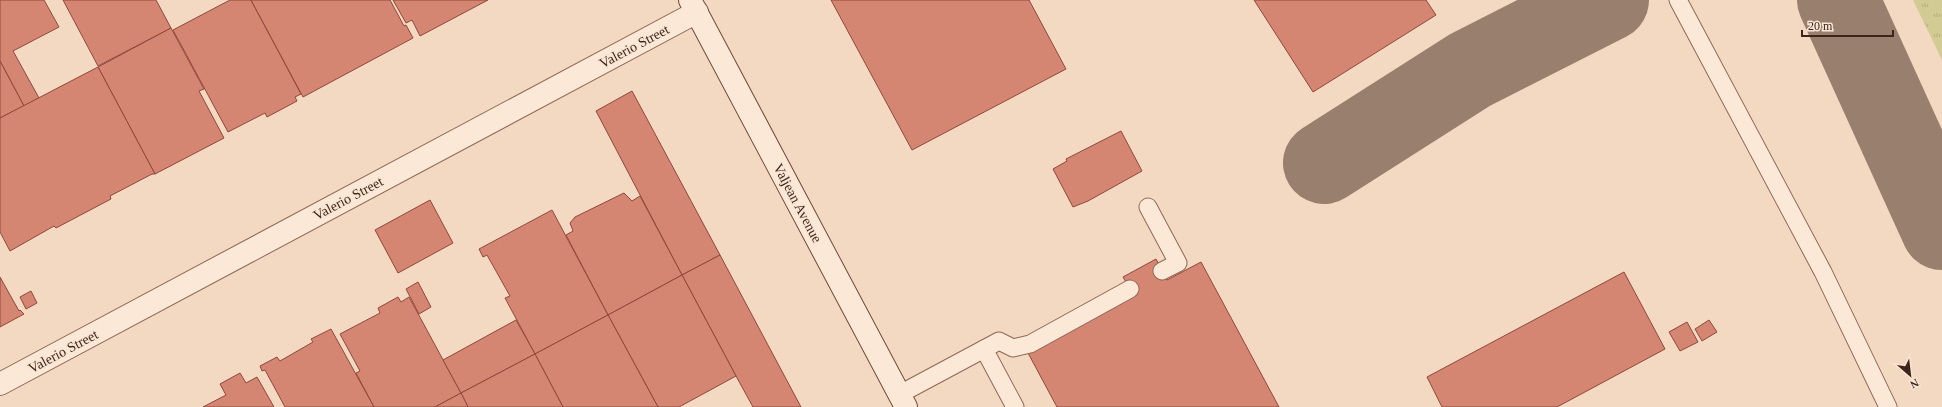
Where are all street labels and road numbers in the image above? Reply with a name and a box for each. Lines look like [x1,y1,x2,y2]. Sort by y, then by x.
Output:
street label: Valerio Street [597,22,672,71]
street label: Valjean Avenue [770,161,825,245]
street label: Valerio Street [311,174,386,223]
street label: Valerio Street [26,327,101,376]

